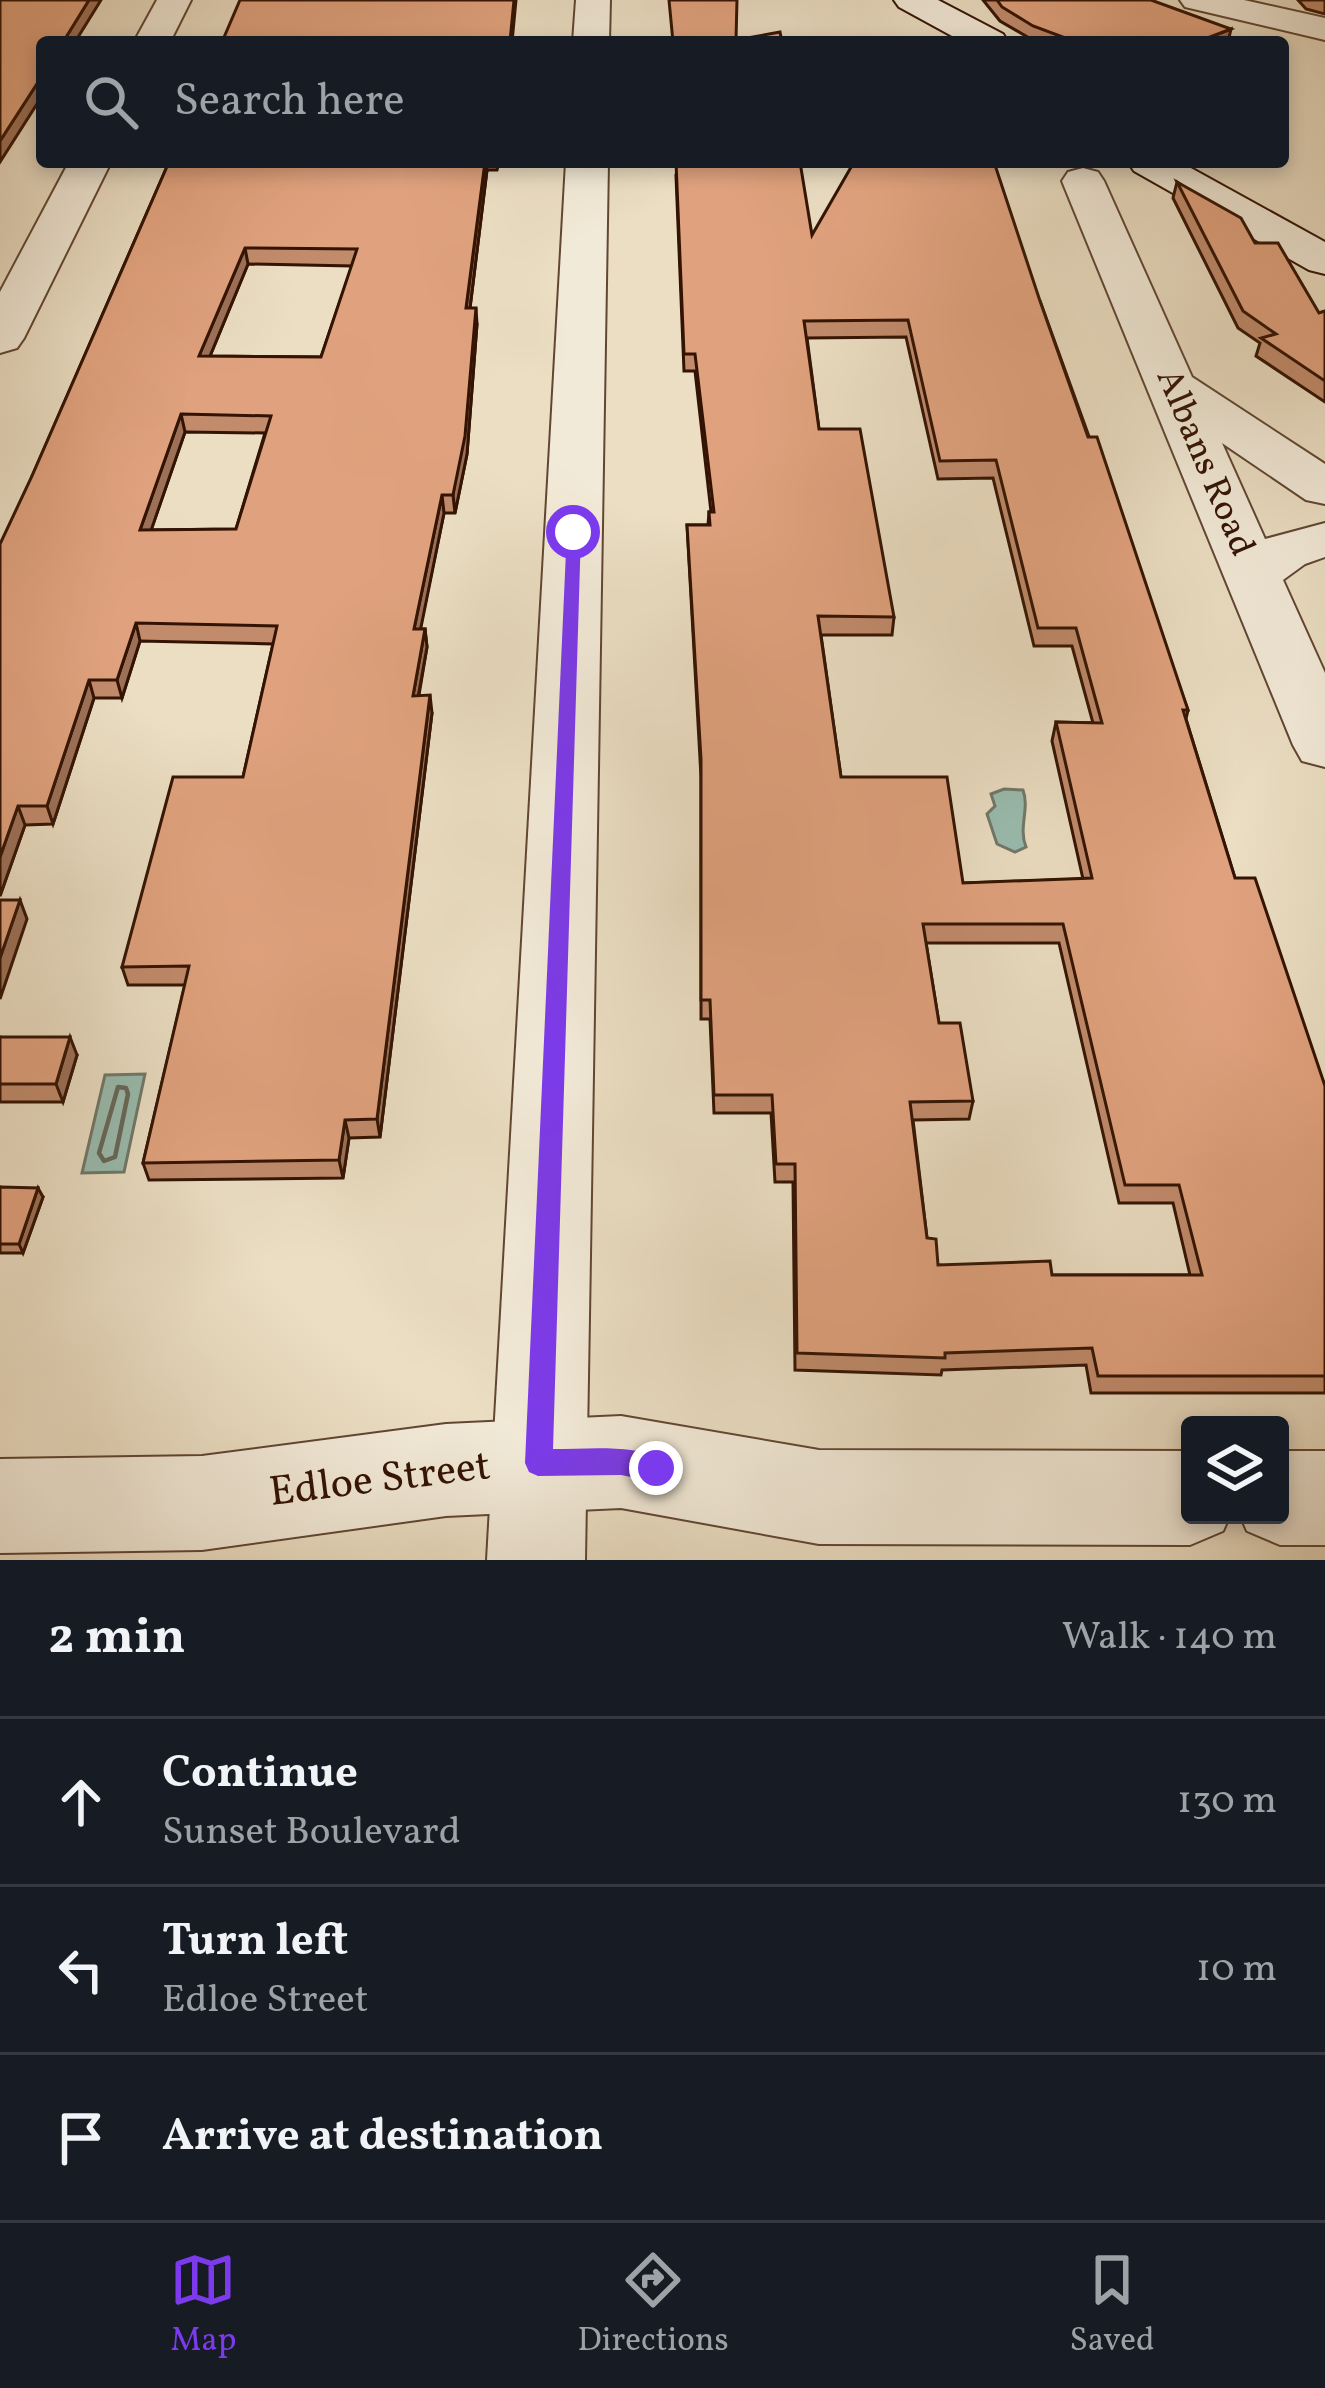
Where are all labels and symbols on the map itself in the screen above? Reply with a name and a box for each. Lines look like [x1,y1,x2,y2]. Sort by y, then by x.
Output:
street label: Albans Road [1142,362,1266,564]
route start [546,505,600,559]
street label: Edloe Street [266,1438,494,1524]
route end [629,1441,683,1495]

